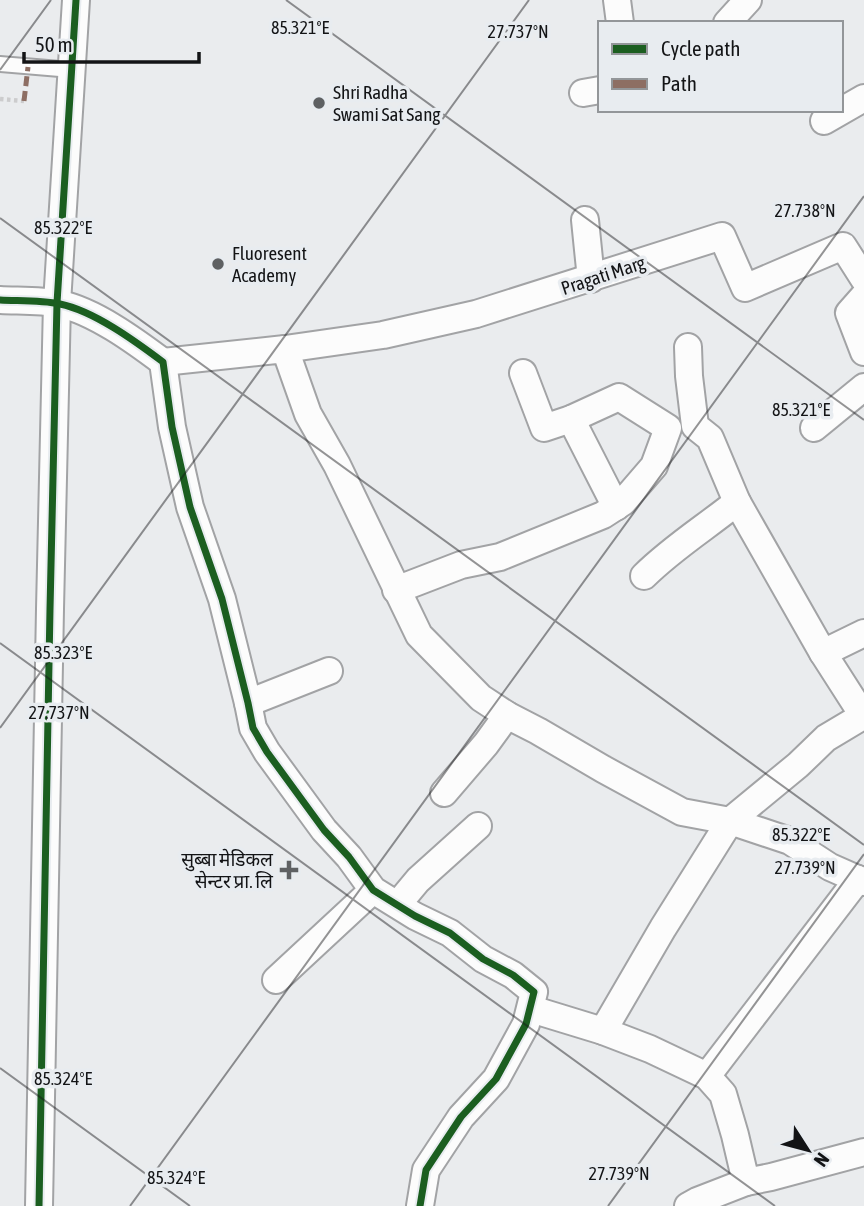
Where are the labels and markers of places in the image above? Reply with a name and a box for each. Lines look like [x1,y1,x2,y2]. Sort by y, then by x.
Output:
place label: Shri Radha Swami Sat Sang [333,81,441,125]
marker: Shri Radha Swami Sat Sang [311,95,327,111]
place label: Fluoresent Academy [232,242,307,286]
marker: Fluoresent Academy [210,256,226,272]
place label: सुब्बा मेडिकल सेन्टर प्रा. लि [181,848,274,892]
marker: सुब्बा मेडिकल सेन्टर प्रा. लि [279,860,299,880]

